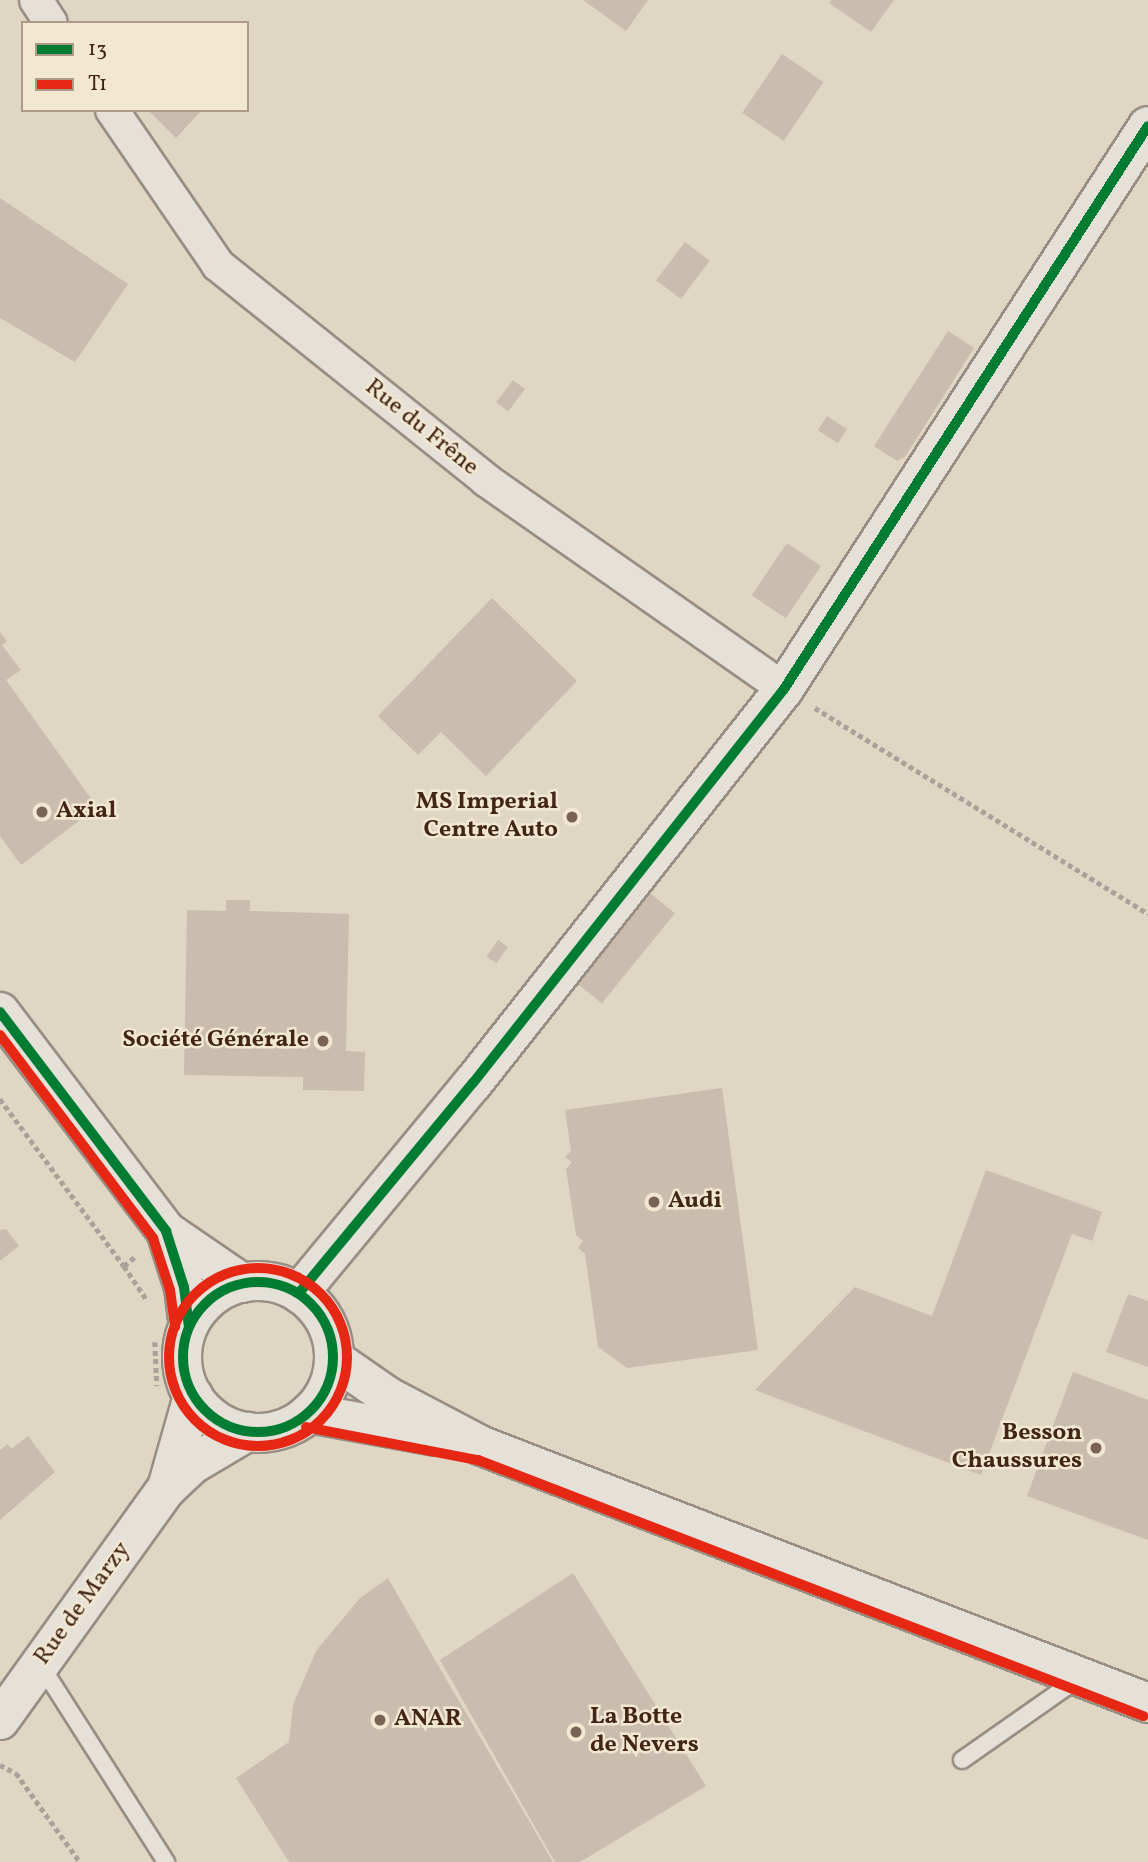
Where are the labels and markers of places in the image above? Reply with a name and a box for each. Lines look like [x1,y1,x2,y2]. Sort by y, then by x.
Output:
place label: MS Imperial Centre Auto [416,789,558,845]
place label: Axial [56,798,116,826]
marker: Axial [34,804,50,820]
marker: MS Imperial Centre Auto [564,809,580,825]
place label: Société Générale [122,1027,309,1055]
marker: Société Générale [315,1033,331,1049]
place label: Audi [668,1188,722,1216]
marker: Audi [646,1194,662,1210]
place label: Besson Chaussures [952,1420,1082,1476]
marker: Besson Chaussures [1088,1440,1104,1456]
place label: La Botte de Nevers [590,1704,699,1760]
place label: ANAR [394,1706,462,1734]
marker: ANAR [372,1712,388,1728]
marker: La Botte de Nevers [568,1724,584,1740]

